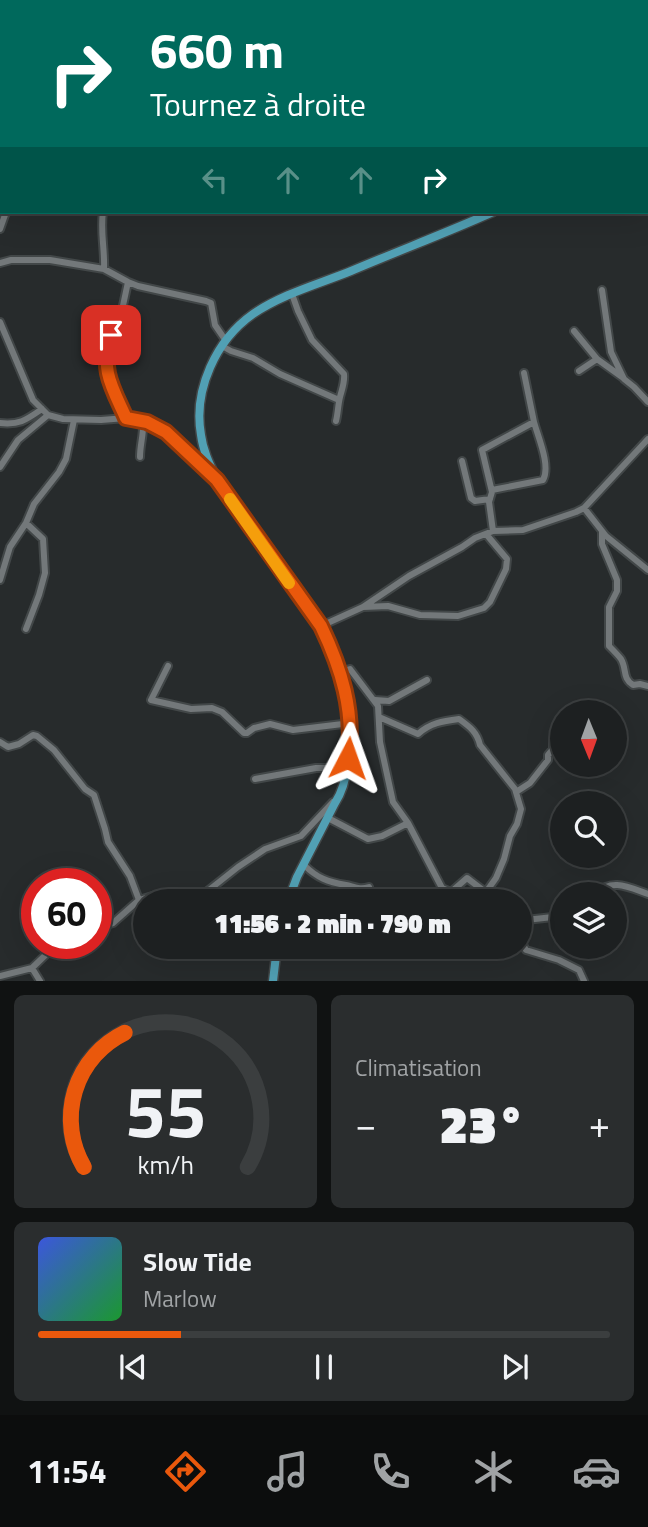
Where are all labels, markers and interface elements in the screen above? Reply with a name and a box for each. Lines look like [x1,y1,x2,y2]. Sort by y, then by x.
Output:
text: 660 m [150,12,284,87]
icon: right [35,28,126,119]
text: Tournez à droite [150,80,366,128]
icon: left [196,161,234,199]
icon: ahead [269,161,307,199]
icon: ahead [342,161,380,199]
icon: right [415,161,453,199]
pin [81,305,141,365]
icon: arrive [92,316,130,354]
north arrow [550,700,626,777]
map controls [550,700,627,959]
position arrow [311,721,385,795]
button: search [550,791,627,868]
speed limit sign: 60 [21,868,112,959]
button: layers [550,882,627,959]
text: 11:56 · 2 min · 790 m [214,904,451,943]
text: Climatisation [355,1050,482,1085]
text: 55 [125,1056,206,1166]
text: 23° [440,1084,525,1163]
text: − [355,1095,376,1153]
text: + [589,1095,610,1153]
text: km/h [137,1146,194,1184]
text: Slow Tide [143,1242,252,1281]
text: Marlow [143,1281,217,1316]
icon: previous [114,1348,152,1386]
icon: pause [305,1348,343,1386]
icon: next [496,1348,534,1386]
text: 11:54 [27,1447,107,1495]
icon: directions [161,1447,210,1496]
icon: music [263,1447,312,1496]
icon: phone [366,1447,415,1496]
icon: climate [469,1447,518,1496]
icon: car [572,1447,621,1496]

